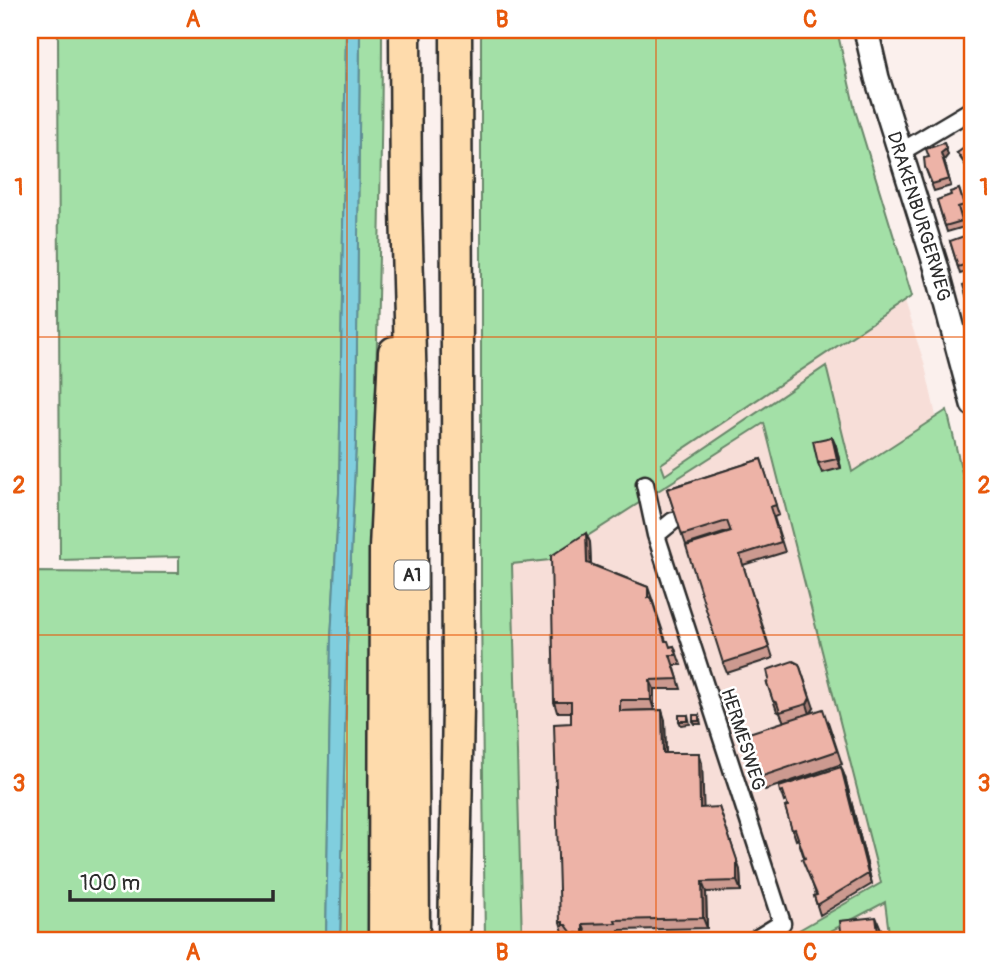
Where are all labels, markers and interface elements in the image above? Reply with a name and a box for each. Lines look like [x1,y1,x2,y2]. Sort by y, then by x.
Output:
text: A [186,5,201,34]
text: B [495,5,509,34]
text: C [803,5,817,34]
street label: DRAKENBURGERWEG [882,129,956,304]
text: 1 [15,173,24,202]
text: 1 [980,173,989,202]
text: 2 [13,471,26,500]
text: 2 [978,471,991,500]
road number: A1 [394,560,430,590]
street label: HERMESWEG [715,685,771,794]
text: 3 [13,769,25,798]
text: 3 [978,769,990,798]
scale bar [70,859,273,903]
text: 100 m [80,870,140,897]
text: A [186,938,201,967]
text: B [495,938,509,967]
text: C [803,938,817,967]

